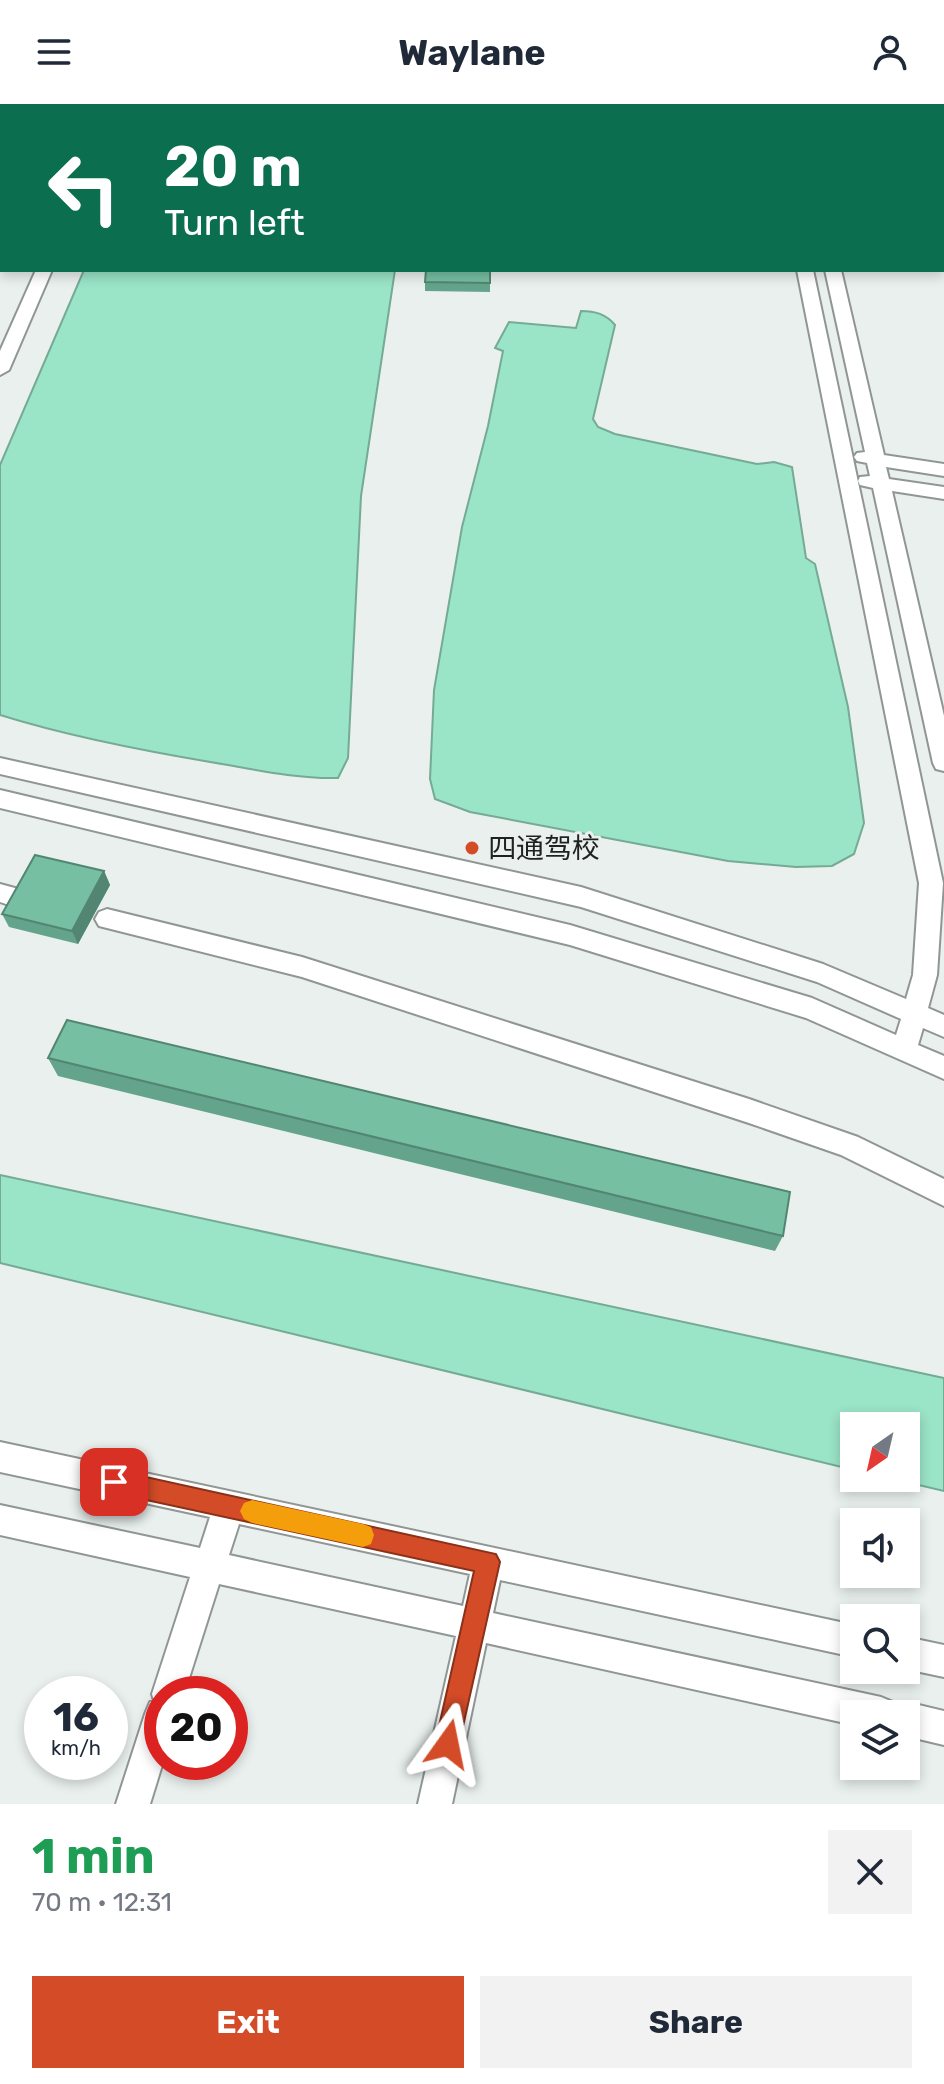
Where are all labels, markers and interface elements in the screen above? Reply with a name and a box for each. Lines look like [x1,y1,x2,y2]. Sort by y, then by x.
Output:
icon: menu [32,30,76,74]
icon: person [868,30,912,74]
text: Waylane [398,31,546,74]
text: 20 m [164,134,302,200]
icon: left [32,136,136,240]
text: Turn left [164,201,305,244]
place label: 四通驾校 [488,832,600,865]
marker: 四通驾校 [463,839,481,857]
north arrow [840,1412,920,1492]
map controls [840,1412,920,1780]
pin [80,1448,148,1516]
icon: arrive [92,1460,136,1504]
button: sound [840,1508,920,1588]
button: search [840,1604,920,1684]
speed limit sign: 20 [144,1676,248,1780]
text: 16 [53,1694,99,1741]
button: layers [840,1700,920,1780]
position arrow [406,1702,490,1786]
text: km/h [51,1736,101,1760]
text: 1 min [32,1828,155,1885]
button: close [828,1830,912,1914]
text: 70 m · 12:31 [32,1887,172,1918]
button: Exit [32,1976,464,2068]
button: Share [480,1976,912,2068]

